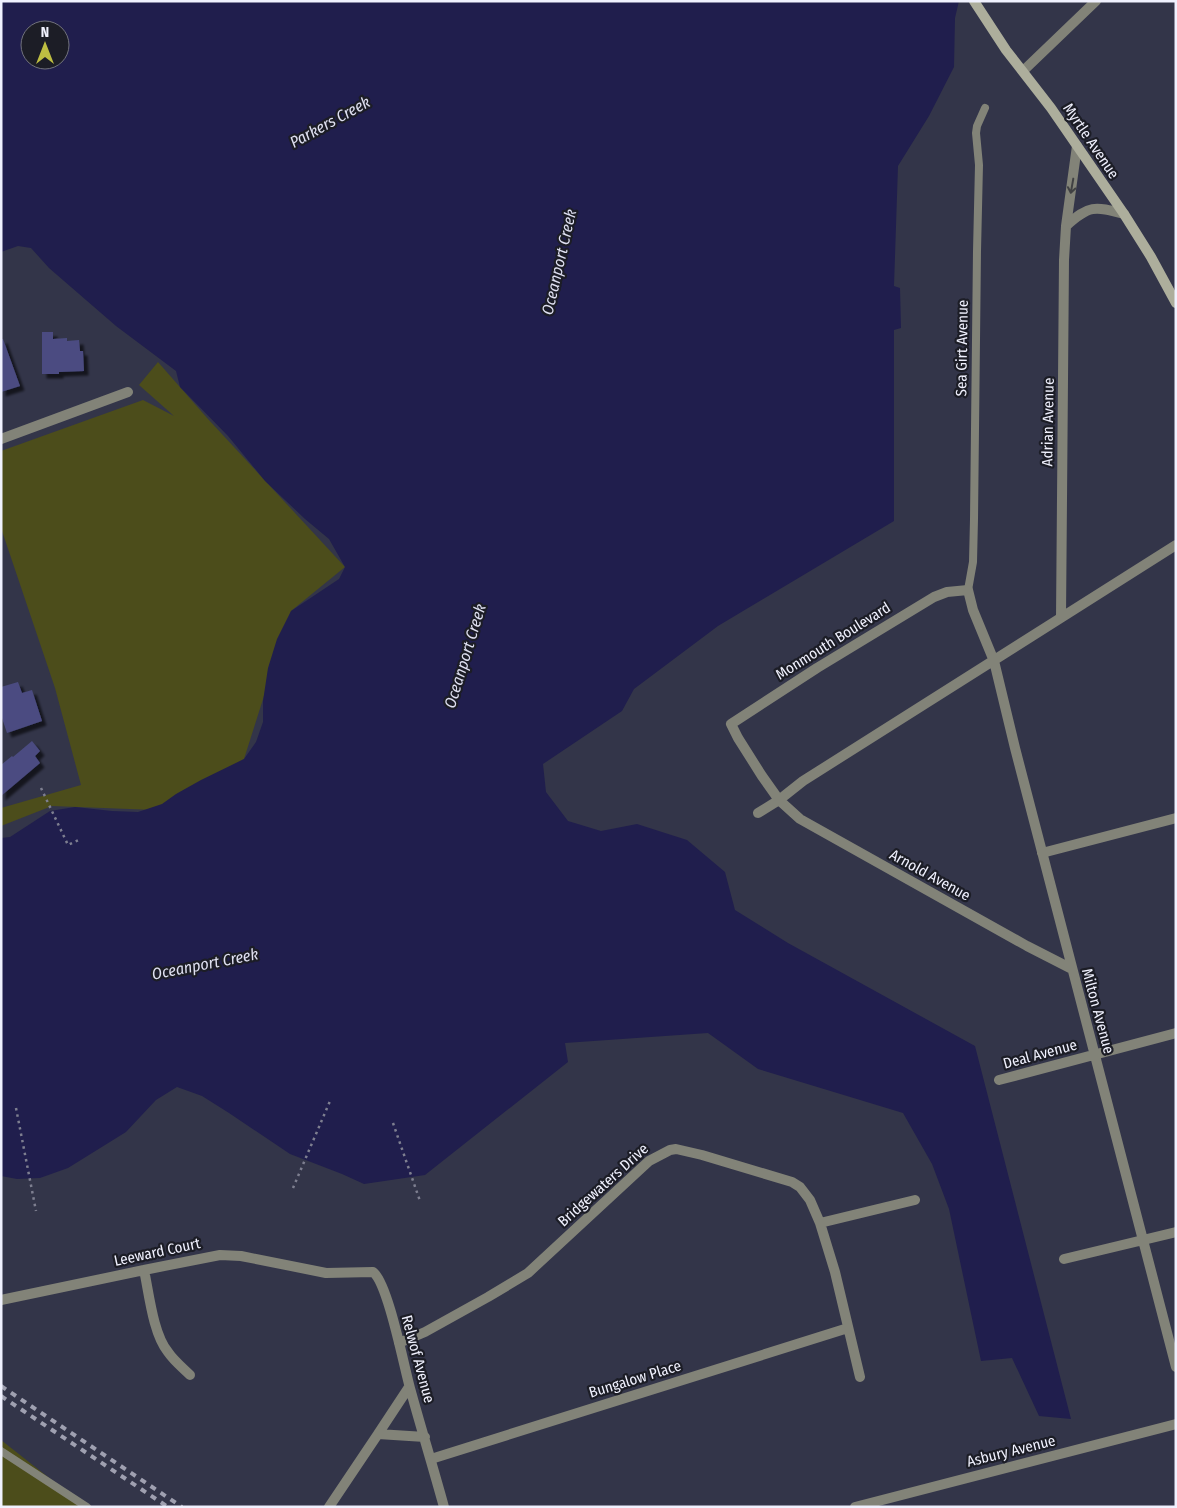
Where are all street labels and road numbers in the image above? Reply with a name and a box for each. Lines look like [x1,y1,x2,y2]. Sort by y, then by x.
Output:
street label: Myrtle Avenue [1059,100,1123,182]
street label: Sea Girt Avenue [952,299,972,397]
street label: Adrian Avenue [1038,377,1058,467]
street label: Monmouth Boulevard [772,598,894,684]
street label: Arnold Avenue [887,845,973,905]
street label: Milton Avenue [1078,966,1118,1056]
street label: Deal Avenue [1001,1036,1079,1072]
street label: Bridgewaters Drive [554,1140,652,1230]
street label: Leeward Court [112,1234,202,1270]
street label: Relwof Avenue [398,1313,438,1405]
street label: Bungalow Place [587,1356,683,1402]
street label: Asbury Avenue [965,1431,1057,1471]

